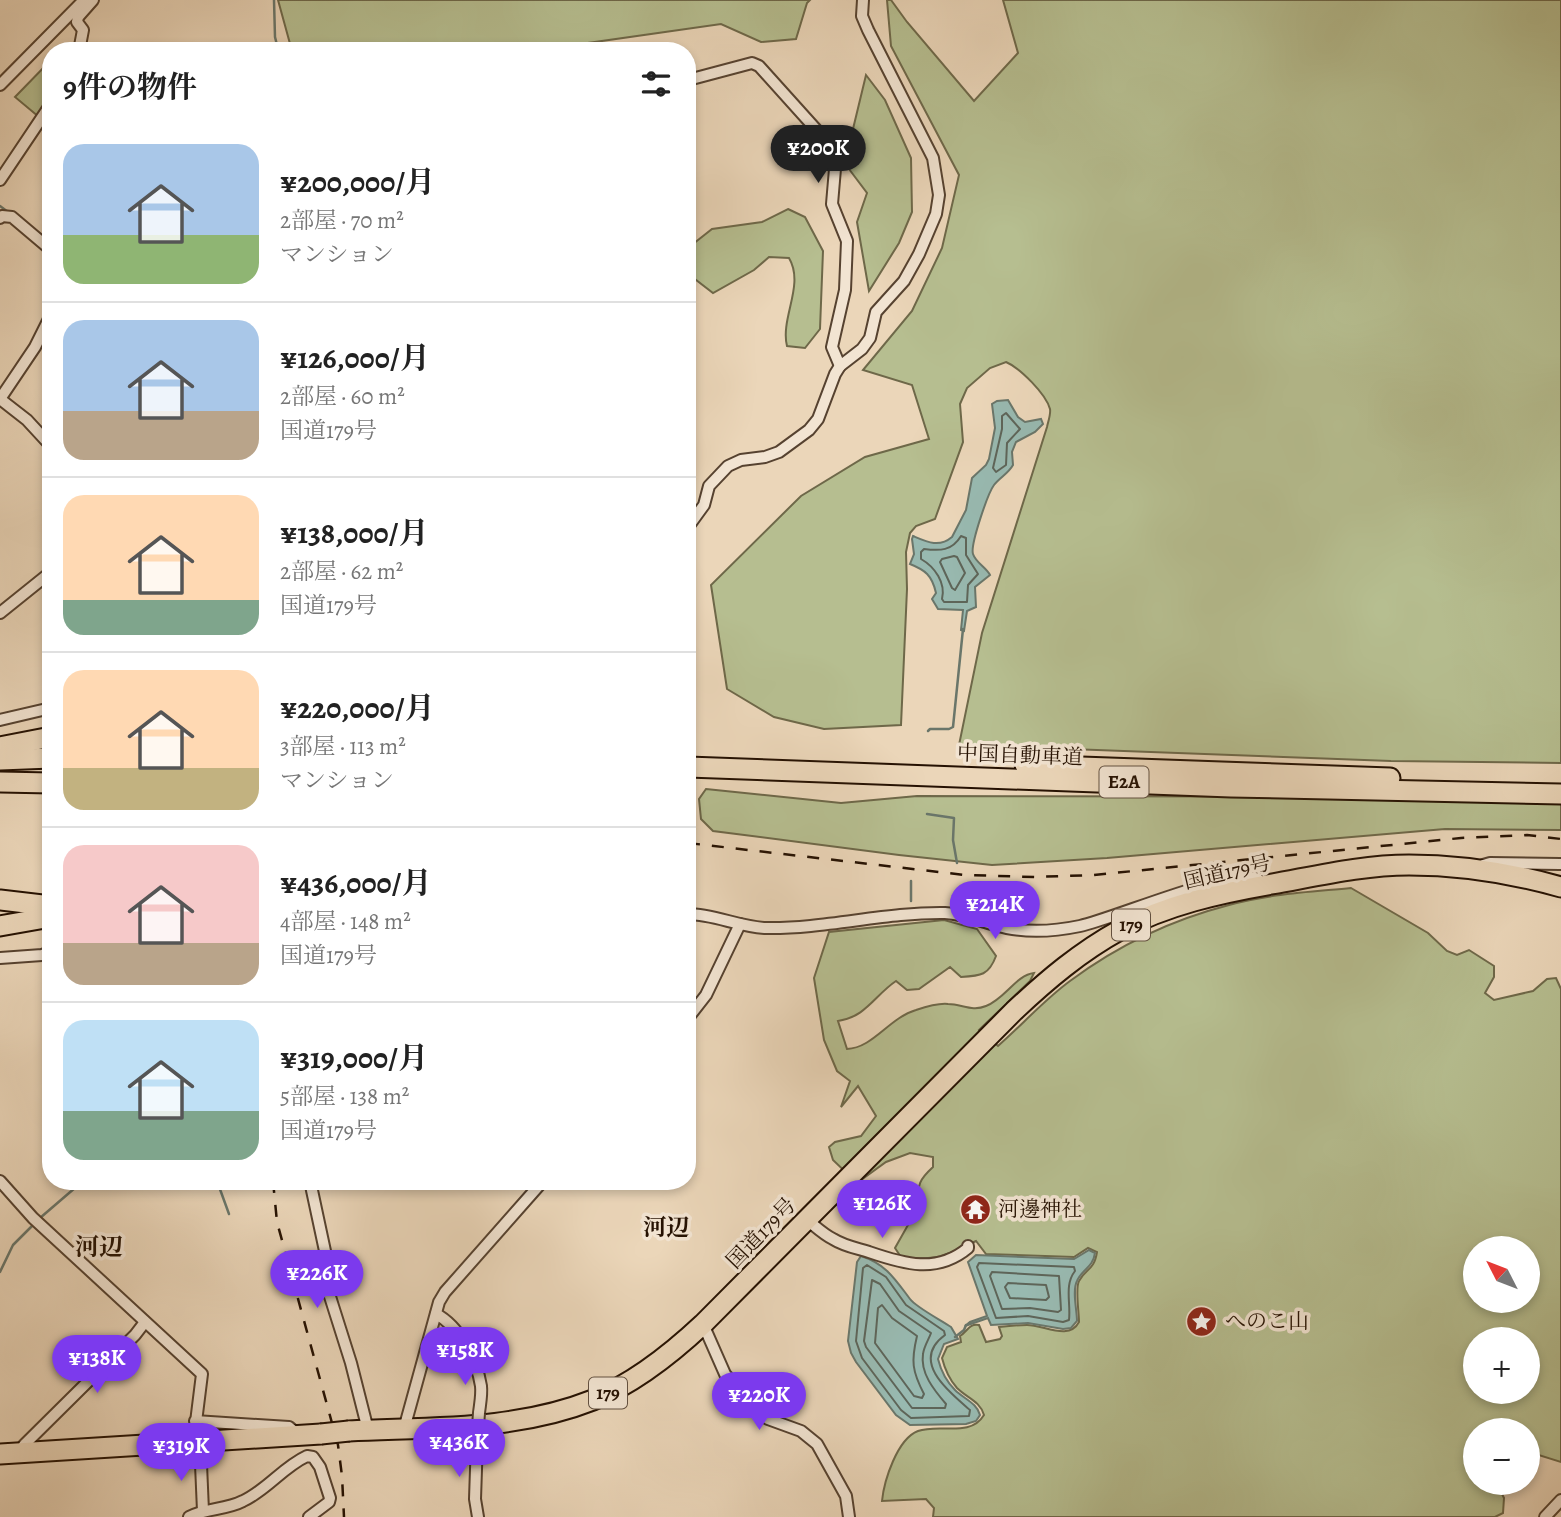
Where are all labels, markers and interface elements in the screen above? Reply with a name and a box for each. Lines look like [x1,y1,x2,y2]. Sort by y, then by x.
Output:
icon: filters [637,65,675,103]
text: 9件の物件 [63,67,197,107]
pin: ¥200K [769,125,867,185]
text: ¥200K [787,132,849,163]
text: ¥200,000/月 [280,162,435,202]
icon: home [119,172,203,256]
text: 2部屋 · 70 m² [280,205,404,236]
text: マンション [280,239,394,270]
text: ¥126,000/月 [280,338,430,378]
icon: home [119,348,203,432]
text: 2部屋 · 60 m² [280,381,405,412]
text: 国道179号 [280,415,377,446]
text: ¥138,000/月 [280,513,428,553]
icon: home [119,523,203,607]
text: 2部屋 · 62 m² [280,556,403,587]
text: 国道179号 [280,590,377,621]
text: ¥220,000/月 [280,688,435,728]
icon: home [119,698,203,782]
text: 3部屋 · 113 m² [280,731,406,762]
street label: 中国自動車道 [957,739,1083,771]
text: マンション [280,765,394,796]
road number: E2A [1100,766,1148,797]
street label: 国道179号 [1181,848,1273,896]
text: ¥436,000/月 [280,863,431,903]
icon: home [119,873,203,957]
pin: ¥214K [946,881,1044,941]
text: ¥214K [966,888,1024,919]
text: 4部屋 · 148 m² [280,906,411,937]
road number: 179 [1112,909,1150,940]
text: 国道179号 [280,940,377,971]
text: ¥319,000/月 [280,1038,428,1078]
icon: home [119,1048,203,1132]
text: 5部屋 · 138 m² [280,1081,409,1112]
text: 国道179号 [280,1115,377,1146]
pin: ¥126K [833,1180,931,1240]
text: ¥126K [853,1187,911,1218]
street label: 国道179号 [720,1191,802,1275]
temple icon: 河邊神社 [958,1192,992,1226]
place label: 河邊神社 [998,1195,1082,1223]
district label: 河辺 [643,1212,689,1243]
district label: 河辺 [75,1231,123,1263]
north arrow [1463,1236,1540,1312]
map controls [1463,1236,1540,1495]
pin: ¥226K [268,1250,366,1310]
text: ¥226K [286,1257,348,1288]
place icon: へのこ山 [1185,1304,1219,1338]
place label: へのこ山 [1225,1307,1309,1335]
button: + [1463,1327,1540,1404]
pin: ¥158K [416,1328,514,1387]
text: ¥158K [436,1334,494,1365]
pin: ¥138K [48,1336,146,1395]
text: ¥138K [68,1342,126,1373]
pin: ¥220K [710,1372,808,1432]
road number: 179 [589,1378,627,1408]
text: ¥220K [728,1379,790,1410]
button: − [1463,1418,1540,1495]
pin: ¥436K [410,1420,508,1479]
pin: ¥319K [132,1424,230,1483]
text: ¥436K [429,1426,489,1457]
text: ¥319K [152,1430,210,1461]

